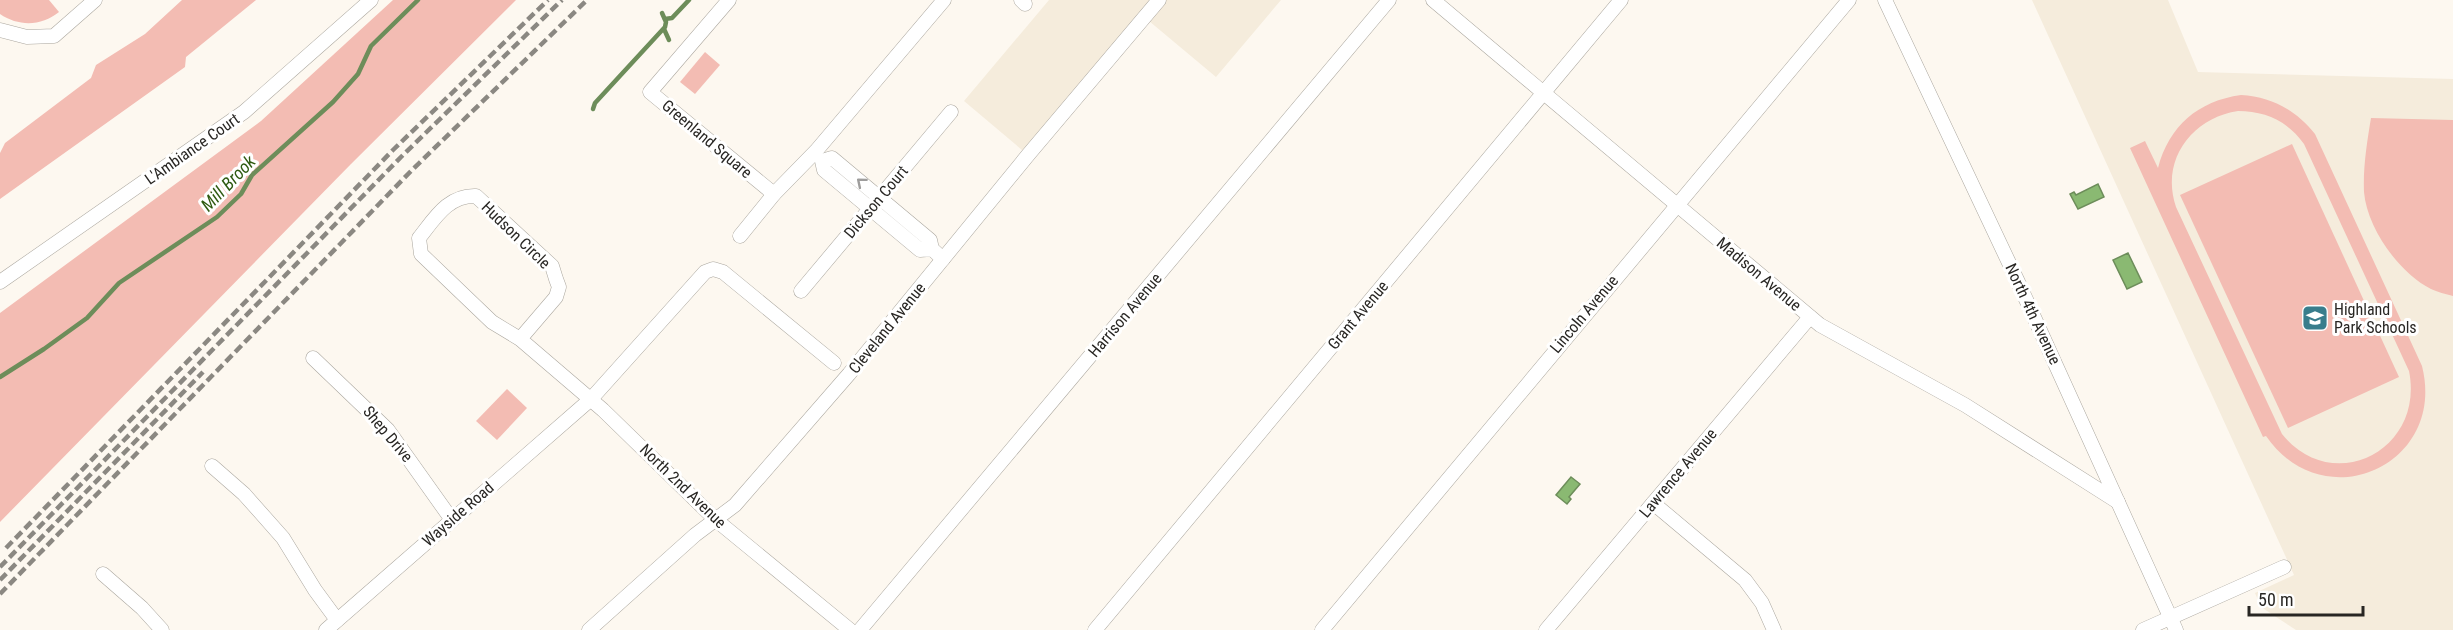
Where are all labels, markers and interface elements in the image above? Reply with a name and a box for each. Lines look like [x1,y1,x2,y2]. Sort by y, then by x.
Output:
street label: Greenland Square [658,96,756,182]
street label: L'Ambiance Court [141,109,243,189]
water label: Mill Brook [196,150,260,215]
street label: Dickson Court [840,162,912,242]
one-way arrow [857,178,868,189]
street label: Hudson Circle [478,197,554,273]
street label: Madison Avenue [1713,233,1805,315]
street label: North 4th Avenue [2001,260,2065,368]
street label: Harrison Avenue [1084,269,1166,361]
street label: Lincoln Avenue [1546,271,1622,357]
street label: Grant Avenue [1324,277,1392,353]
street label: Cleveland Avenue [845,279,929,377]
place label: Highland Park Schools [2334,300,2417,337]
school or university icon: Highland Park Schools [2300,303,2330,333]
street label: Shep Drive [359,402,417,466]
street label: Lawrence Avenue [1635,425,1721,521]
street label: North 2nd Avenue [636,440,730,532]
street label: Wayside Road [418,478,498,550]
scale bar [2249,579,2363,617]
text: 50 m [2258,589,2293,610]

